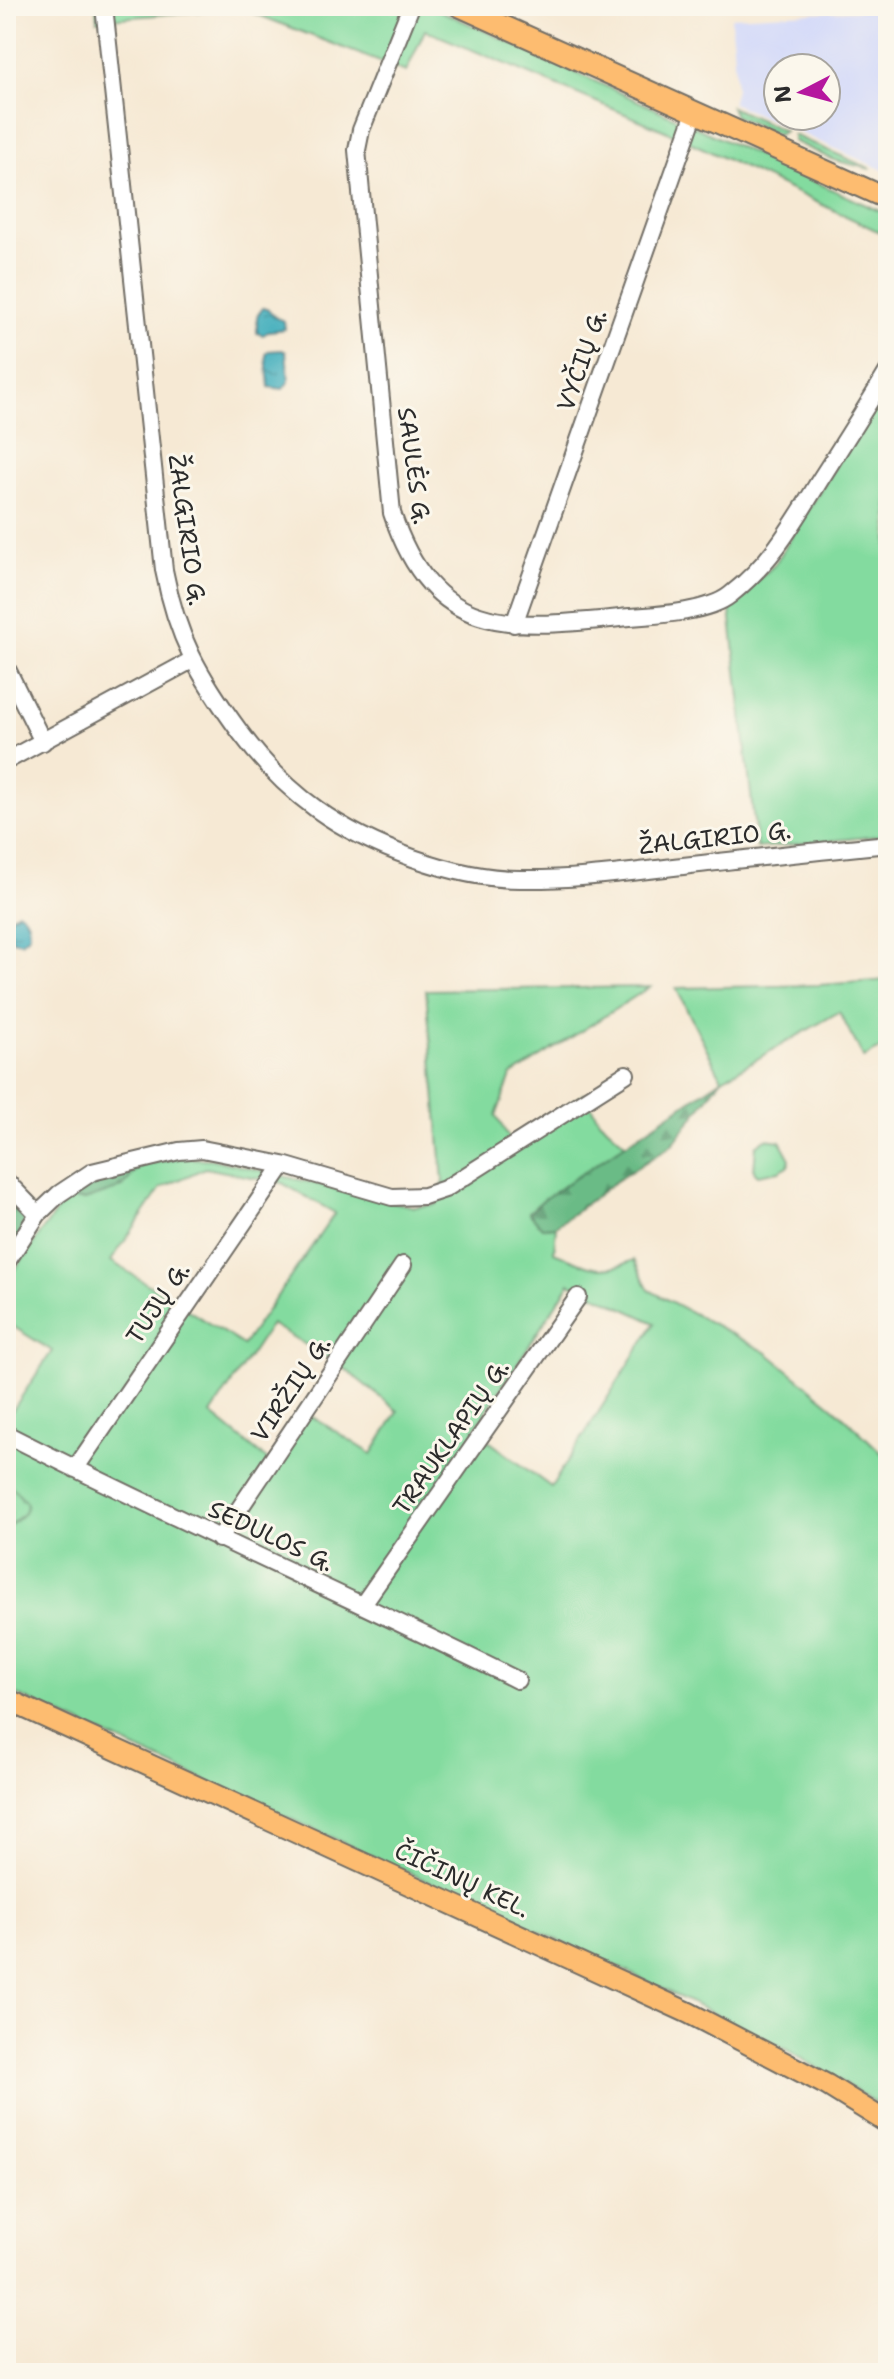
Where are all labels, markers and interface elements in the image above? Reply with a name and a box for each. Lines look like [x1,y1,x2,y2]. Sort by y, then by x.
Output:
north arrow [762,52,842,132]
text: N [767,84,798,104]
street label: VYČIŲ G. [550,305,614,415]
street label: SAULĖS G. [390,405,438,527]
street label: ŽALGIRIO G. [161,452,213,608]
street label: ŽALGIRIO G. [637,814,793,862]
street label: TUJŲ G. [119,1256,197,1350]
street label: VIRŽIŲ G. [244,1330,338,1448]
street label: TRAUKLAPIŲ G. [385,1353,517,1521]
street label: SEDULOS G. [203,1493,339,1579]
street label: ČIČINŲ KEL. [389,1835,535,1925]

